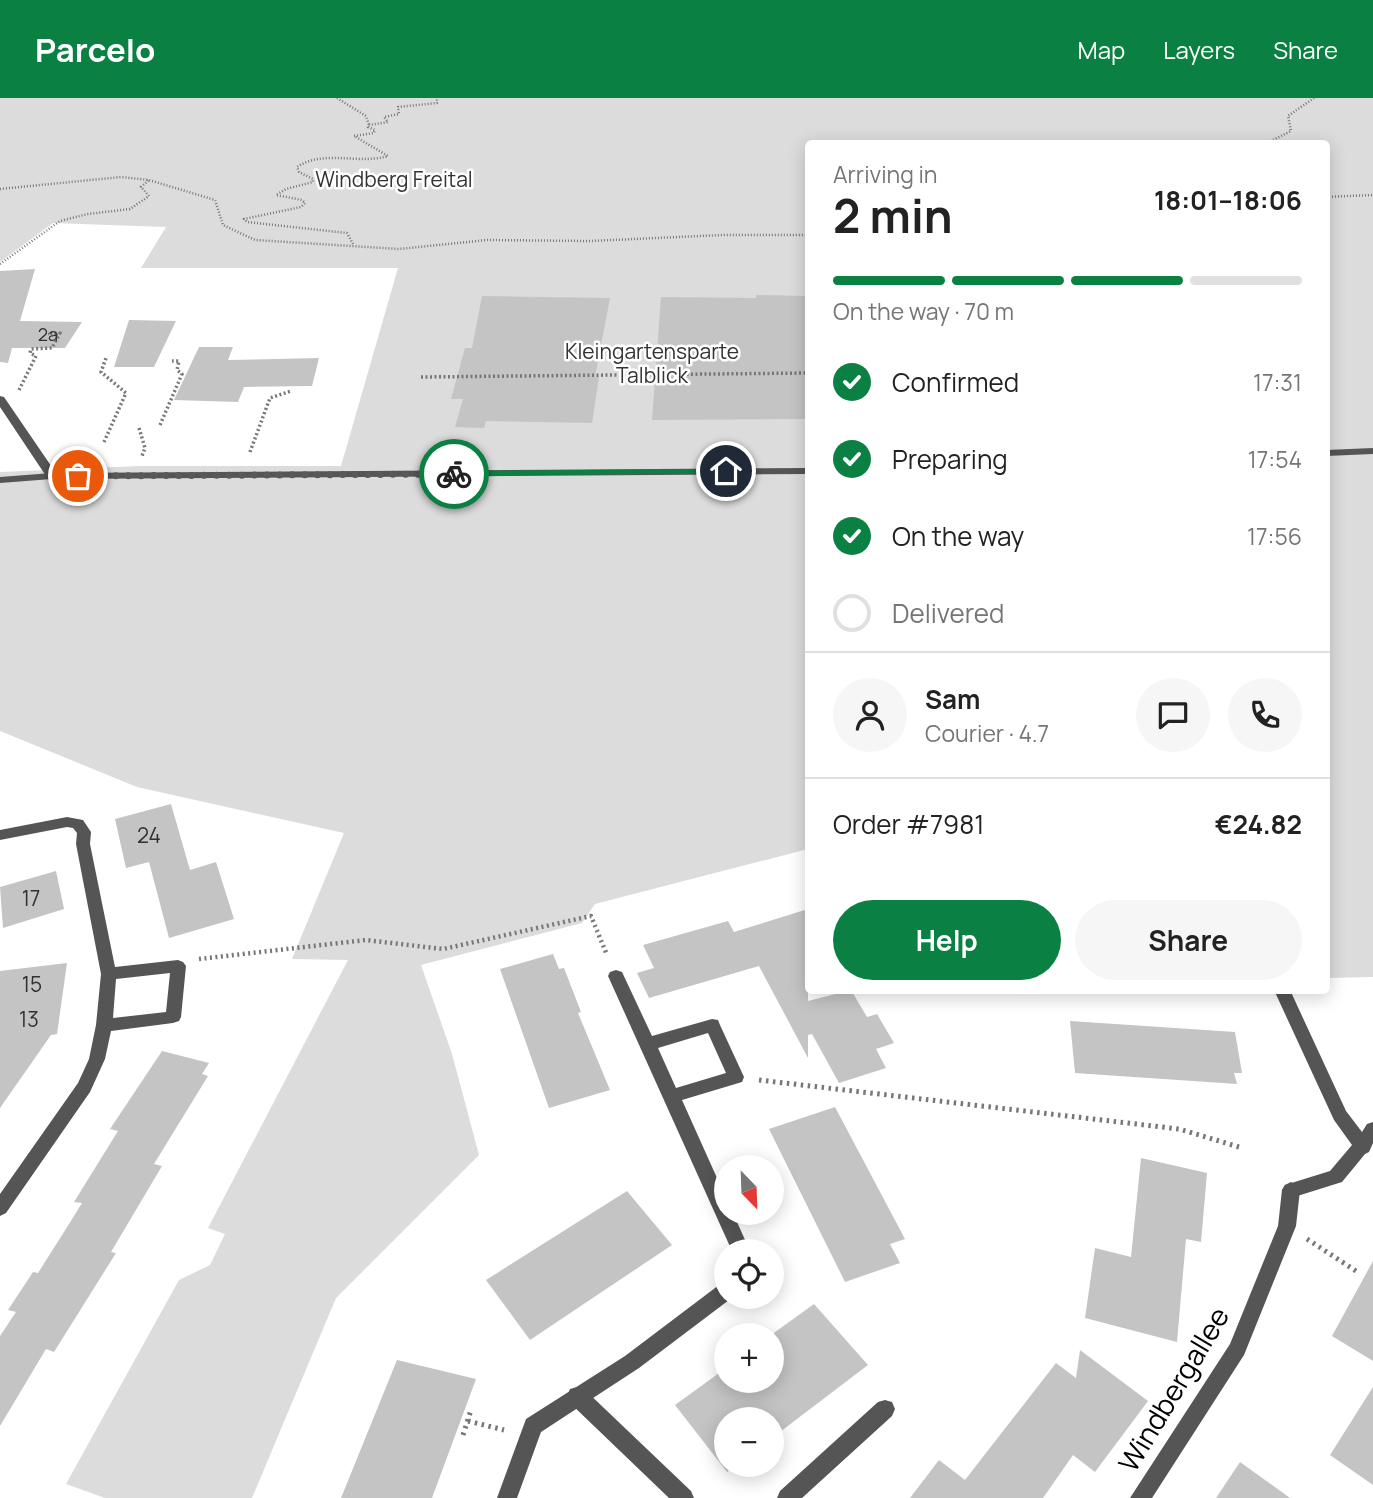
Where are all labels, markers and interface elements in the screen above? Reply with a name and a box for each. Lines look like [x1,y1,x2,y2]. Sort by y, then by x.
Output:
text: Parcelo [35,27,156,72]
text: Map [1078,33,1125,66]
text: Layers [1163,33,1235,66]
text: Share [1273,33,1338,66]
text: Arriving in [833,158,938,190]
park label: Windberg Freital [315,165,473,193]
text: 18:01–18:06 [1154,182,1302,218]
text: 2 min [833,184,953,247]
text: On the way · 70 m [833,295,1014,327]
house number: 2a [38,322,58,346]
park label: Kleingartensparte Talblick [565,337,739,389]
icon: check [833,363,871,401]
text: Confirmed [892,364,1019,400]
text: 17:31 [1253,366,1302,398]
courier [419,439,489,509]
icon: check [833,440,871,478]
pin [696,441,756,501]
text: Preparing [892,441,1008,477]
text: 17:54 [1248,443,1302,475]
pin [48,446,108,506]
icon: home [707,452,745,490]
icon: bike [435,455,473,493]
icon: bag [59,457,97,495]
icon: check [833,517,871,555]
text: On the way [892,518,1024,554]
text: 17:56 [1247,520,1302,552]
text: Delivered [892,595,1004,631]
button: person [833,678,907,752]
button: chat [1136,678,1210,752]
button: phone [1228,678,1302,752]
text: Sam [925,681,980,717]
text: Courier · 4.7 [925,717,1049,749]
text: Order #7981 [833,806,984,842]
text: €24.82 [1215,806,1302,842]
house number: 24 [137,821,161,849]
house number: 17 [22,884,40,912]
button: Help [833,900,1061,980]
button: Share [1075,900,1302,980]
house number: 15 [22,970,42,998]
house number: 13 [19,1005,39,1033]
north arrow [714,1155,784,1225]
map controls [714,1155,784,1477]
button: locate [714,1239,784,1309]
street label: Windbergallee [1109,1300,1237,1478]
button: + [714,1323,784,1393]
button: − [714,1407,784,1477]

